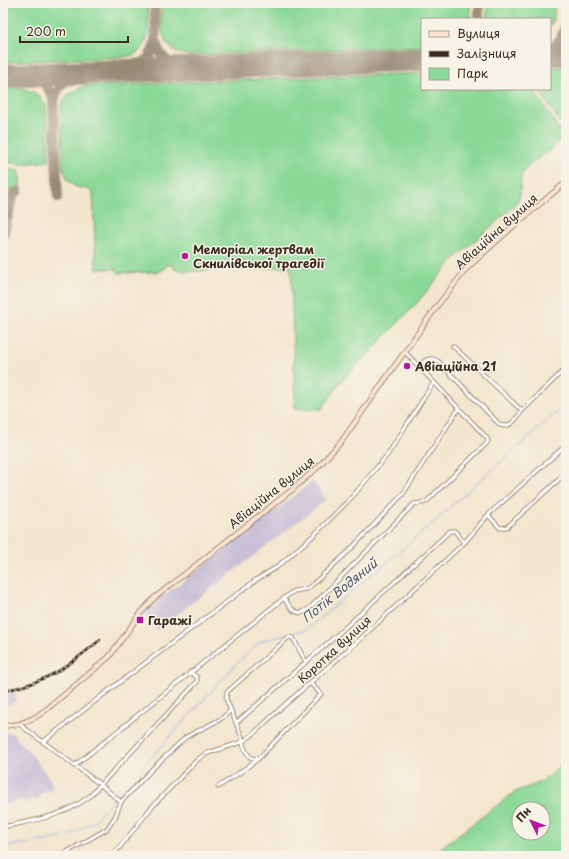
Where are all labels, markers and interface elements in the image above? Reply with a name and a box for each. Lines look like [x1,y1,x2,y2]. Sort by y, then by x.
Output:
scale bar [20,18,128,44]
legend [421,18,551,90]
text: 200 m [26,22,66,40]
text: Вулиця [457,24,500,42]
text: Залізниця [456,44,516,62]
text: Парк [457,64,489,82]
street label: Авіаційна вулиця [451,189,541,273]
place label: Меморіал жертвам Скнилівської трагедії [193,240,326,272]
marker: Меморіал жертвам Скнилівської трагедії [180,251,190,261]
place label: Авіаційна 21 [414,357,496,375]
marker: Авіаційна 21 [402,361,412,371]
street label: Авіаційна вулиця [224,452,318,532]
water label: Потік Водяний [297,552,383,627]
place label: Гаражі [148,611,192,629]
street label: Коротка вулиця [293,611,375,687]
marker: Гаражі [135,615,145,625]
north arrow [511,801,551,841]
text: Пн [512,802,535,826]

